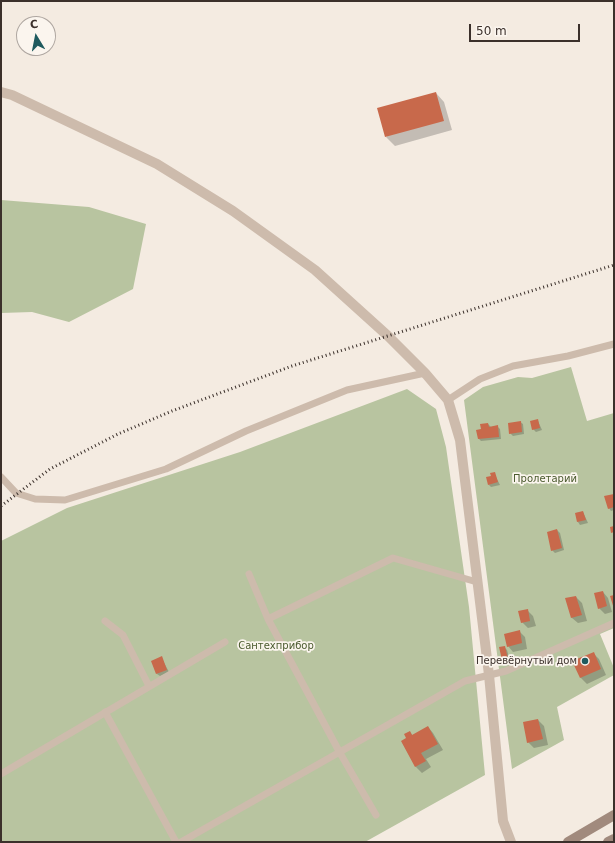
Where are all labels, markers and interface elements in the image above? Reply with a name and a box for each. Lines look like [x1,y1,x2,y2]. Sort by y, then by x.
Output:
north arrow [16,16,56,56]
scale bar [471,16,582,42]
text: С [29,18,39,32]
text: 50 m [476,24,507,38]
park label: Пролетарий [513,473,577,485]
park label: Сантехприбор [238,640,314,652]
place label: Перевёрнутый дом [476,655,577,667]
marker: Перевёрнутый дом [580,656,590,666]

